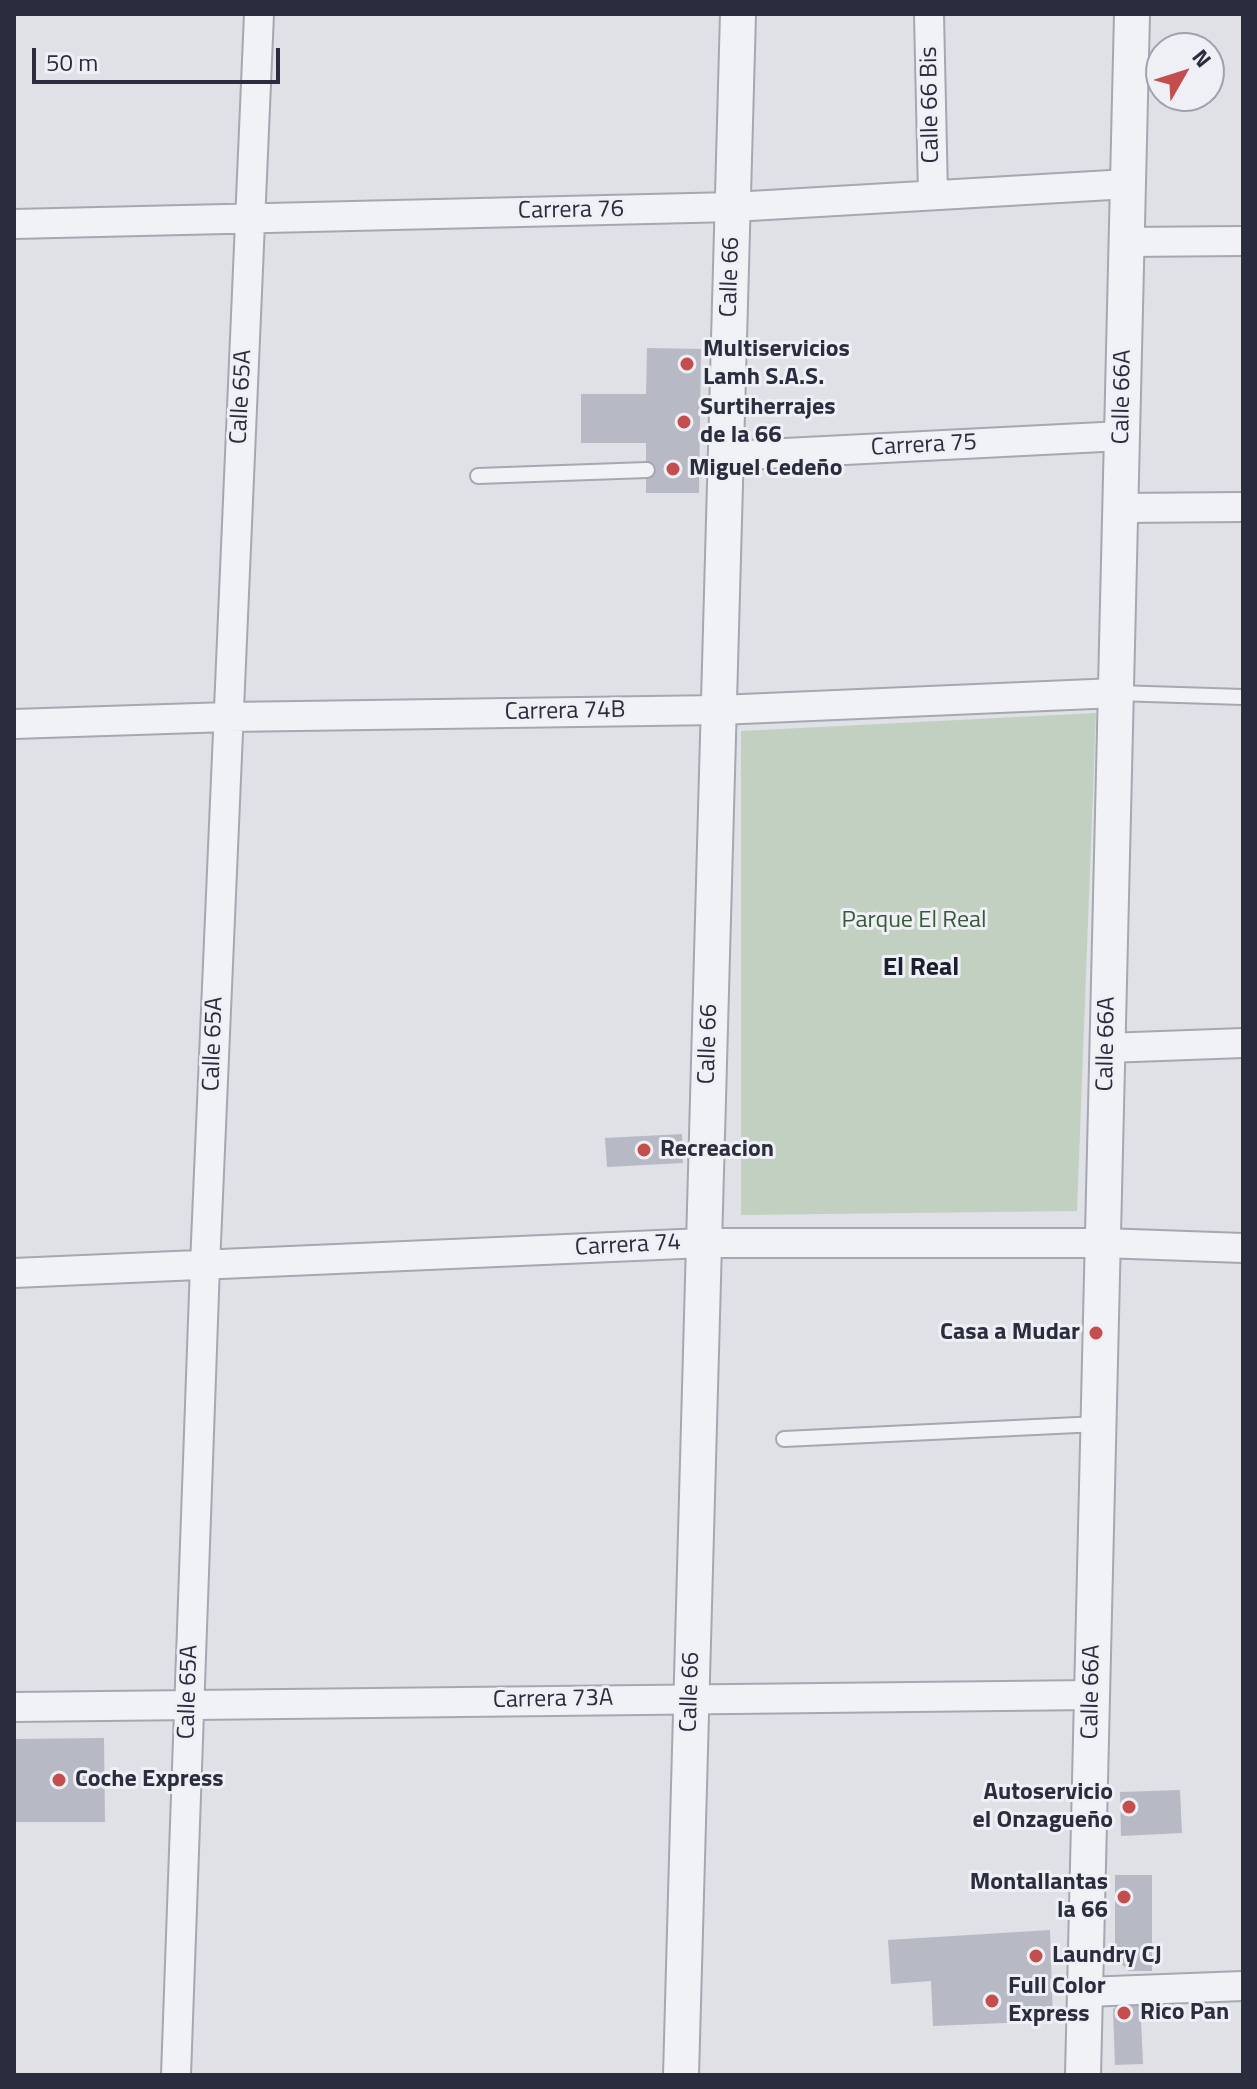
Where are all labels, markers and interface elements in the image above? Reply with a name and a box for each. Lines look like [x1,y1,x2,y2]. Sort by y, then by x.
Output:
scale bar [36,32,284,82]
north arrow [1145,32,1225,112]
text: N [1184,42,1220,75]
text: 50 m [46,44,98,80]
street label: Calle 66 Bis [916,46,946,164]
street label: Carrera 76 [518,196,624,226]
street label: Calle 66 [715,236,747,318]
place label: Multiservicios Lamh S.A.S. [703,336,850,392]
street label: Calle 65A [225,349,259,445]
street label: Calle 66A [1108,349,1138,445]
marker: Multiservicios Lamh S.A.S. [678,355,696,373]
place label: Surtiherrajes de la 66 [700,394,836,450]
marker: Surtiherrajes de la 66 [675,413,693,431]
street label: Carrera 75 [870,429,978,463]
place label: Miguel Cedeño [689,455,842,483]
marker: Miguel Cedeño [664,460,682,478]
street label: Carrera 74B [504,697,626,727]
park label: Parque El Real [841,907,987,935]
district label: El Real [883,953,959,985]
street label: Calle 65A [198,996,230,1092]
street label: Calle 66A [1092,996,1122,1092]
street label: Calle 66 [693,1003,725,1085]
place label: Recreacion [660,1136,774,1164]
marker: Recreacion [635,1141,653,1159]
street label: Carrera 74 [574,1229,682,1263]
place label: Casa a Mudar [940,1319,1080,1347]
marker: Casa a Mudar [1087,1324,1105,1342]
street label: Calle 65A [173,1644,205,1740]
street label: Calle 66A [1077,1644,1107,1740]
street label: Calle 66 [675,1651,707,1733]
street label: Carrera 73A [493,1685,613,1715]
place label: Coche Express [75,1766,224,1794]
marker: Coche Express [50,1771,68,1789]
place label: Autoservicio el Onzagueño [973,1779,1113,1835]
marker: Autoservicio el Onzagueño [1120,1798,1138,1816]
place label: Montallantas la 66 [970,1869,1108,1925]
marker: Montallantas la 66 [1115,1888,1133,1906]
place label: Laundry CJ [1052,1942,1162,1970]
marker: Laundry CJ [1027,1947,1045,1965]
place label: Full Color Express [1008,1973,1106,2029]
marker: Full Color Express [983,1992,1001,2010]
place label: Rico Pan [1140,1999,1229,2027]
marker: Rico Pan [1115,2004,1133,2022]

